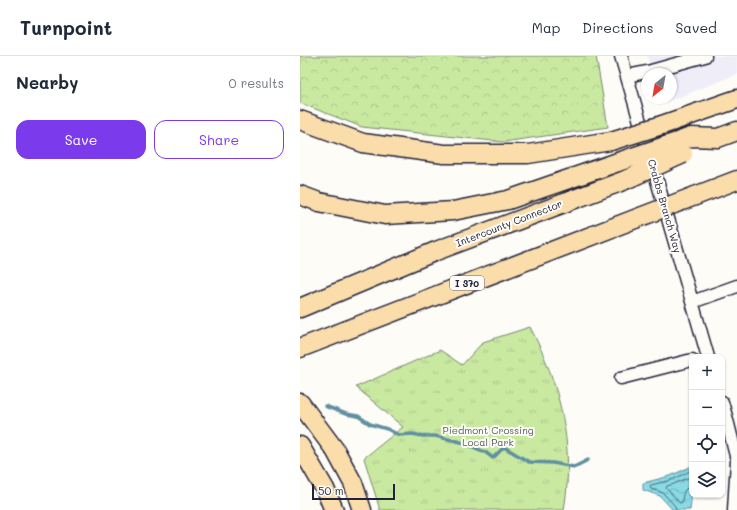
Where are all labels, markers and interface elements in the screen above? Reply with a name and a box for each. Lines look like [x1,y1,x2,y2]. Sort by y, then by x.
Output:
text: Turnpoint [20,15,112,40]
text: Map [532,18,560,37]
text: Directions [582,18,653,37]
text: Saved [675,18,717,37]
north arrow [641,68,677,104]
text: Nearby [16,71,78,93]
text: 0 results [229,74,284,91]
button: Save [16,120,146,159]
button: Share [154,120,284,159]
street label: Crabbs Branch Way [645,157,685,255]
street label: Intercounty Connector [454,196,564,250]
road number: I 370 [450,276,484,290]
map controls [689,354,725,498]
button: + [689,354,725,390]
button: − [689,390,725,426]
park label: Piedmont Crossing Local Park [443,423,534,449]
button: locate [689,426,725,462]
button: layers [689,462,725,498]
scale bar [312,482,395,501]
text: 50 m [318,483,344,498]

